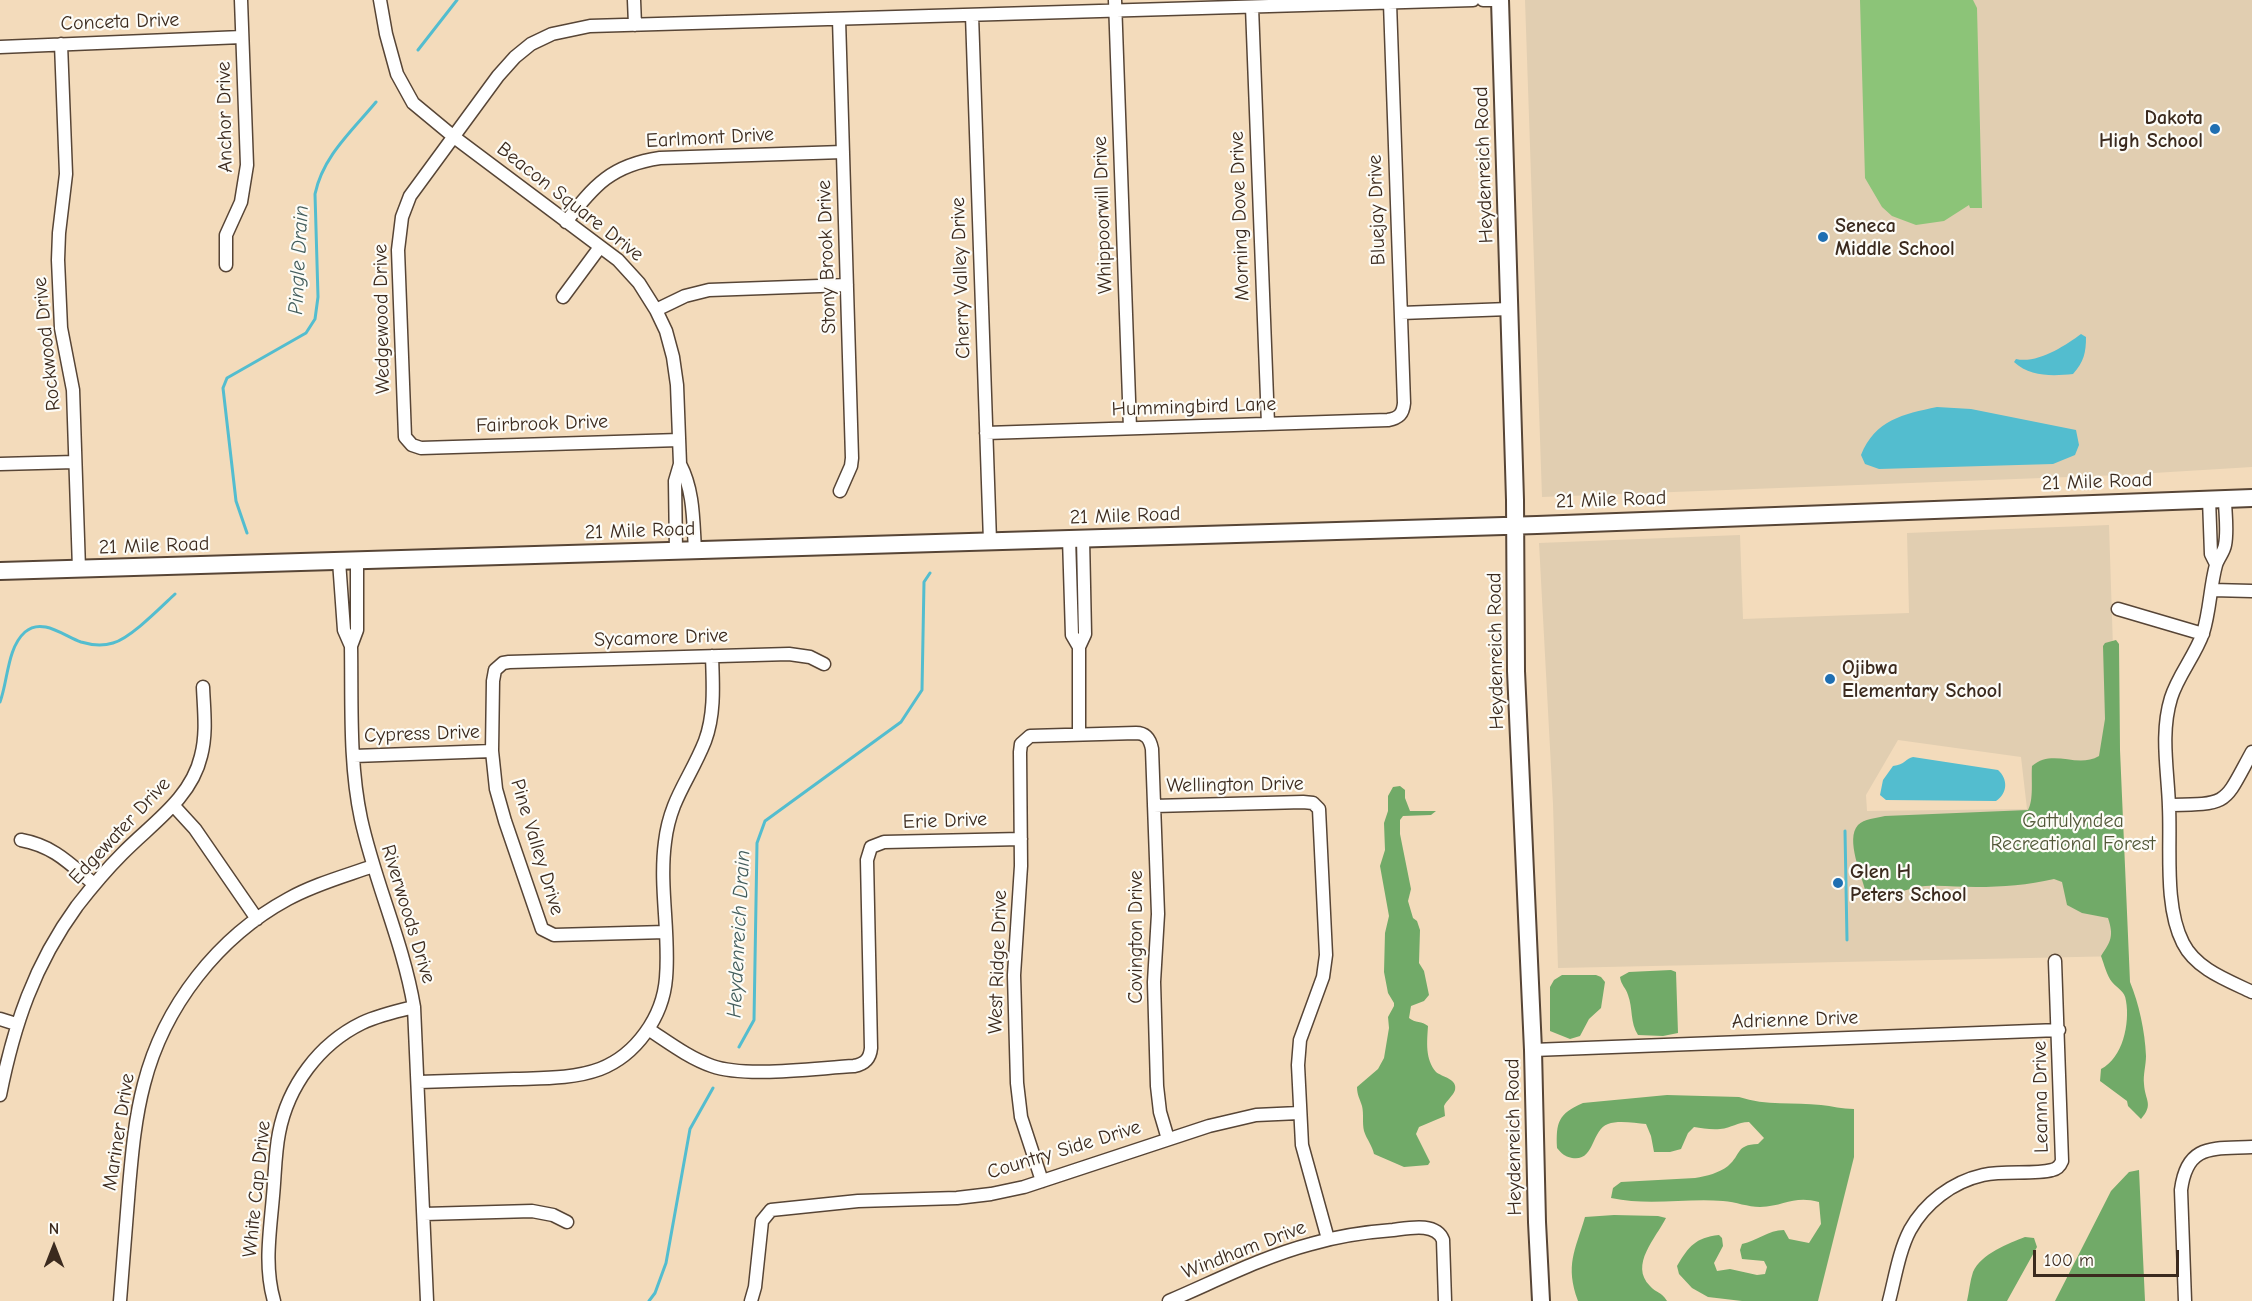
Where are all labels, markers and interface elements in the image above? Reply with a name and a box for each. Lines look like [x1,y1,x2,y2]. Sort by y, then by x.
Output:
street label: Conceta Drive [60,8,180,36]
street label: Anchor Drive [212,61,238,173]
street label: Heydenreich Road [1469,86,1499,244]
place label: Dakota High School [2099,106,2203,153]
marker: Dakota High School [2208,122,2222,136]
street label: Earlmont Drive [645,123,775,153]
street label: Morning Dove Drive [1225,131,1255,301]
street label: Whippoorwill Drive [1088,136,1118,294]
street label: Beacon Square Drive [492,137,648,267]
street label: Bluejay Drive [1363,154,1391,266]
street label: Stony Brook Drive [812,180,842,334]
street label: Cherry Valley Drive [946,197,976,359]
water label: Pingle Drain [284,205,314,315]
place label: Seneca Middle School [1835,214,1955,261]
marker: Seneca Middle School [1816,230,1830,244]
street label: Wedgewood Drive [369,244,395,394]
street label: Rockwood Drive [28,276,66,412]
street label: Hummingbird Lane [1111,392,1277,422]
street label: Fairbrook Drive [476,410,608,438]
street label: 21 Mile Road [2041,468,2153,496]
street label: 21 Mile Road [1555,486,1667,514]
street label: 21 Mile Road [1069,502,1181,530]
street label: 21 Mile Road [584,517,696,545]
street label: 21 Mile Road [98,532,210,560]
street label: Heydenreich Road [1483,572,1509,730]
street label: Sycamore Drive [594,624,728,652]
place label: Ojibwa Elementary School [1842,656,2002,703]
marker: Ojibwa Elementary School [1823,672,1837,686]
street label: Cypress Drive [364,720,480,748]
street label: Edgewater Drive [64,772,176,890]
street label: Wellington Drive [1166,772,1304,798]
street label: Pine Valley Drive [505,776,569,918]
street label: Erie Drive [902,808,988,834]
park label: Gattulyndea Recreational Forest [1990,809,2156,856]
street label: Riverwoods Drive [376,842,440,986]
water label: Heydenreich Drain [722,849,756,1019]
place label: Glen H Peters School [1850,860,1967,907]
street label: Covington Drive [1124,870,1148,1004]
marker: Glen H Peters School [1831,876,1845,890]
street label: West Ridge Drive [983,890,1013,1034]
street label: Adrienne Drive [1731,1006,1859,1034]
street label: Leanna Drive [2028,1041,2054,1153]
street label: Heydenreich Road [1501,1058,1527,1216]
street label: Mariner Drive [98,1072,140,1192]
street label: Country Side Drive [984,1115,1144,1185]
street label: White Cap Drive [238,1119,276,1259]
street label: Windham Drive [1179,1215,1309,1285]
north arrow [24,1217,84,1277]
text: N [49,1220,59,1238]
scale bar [2036,1238,2182,1276]
text: 100 m [2044,1250,2094,1271]

